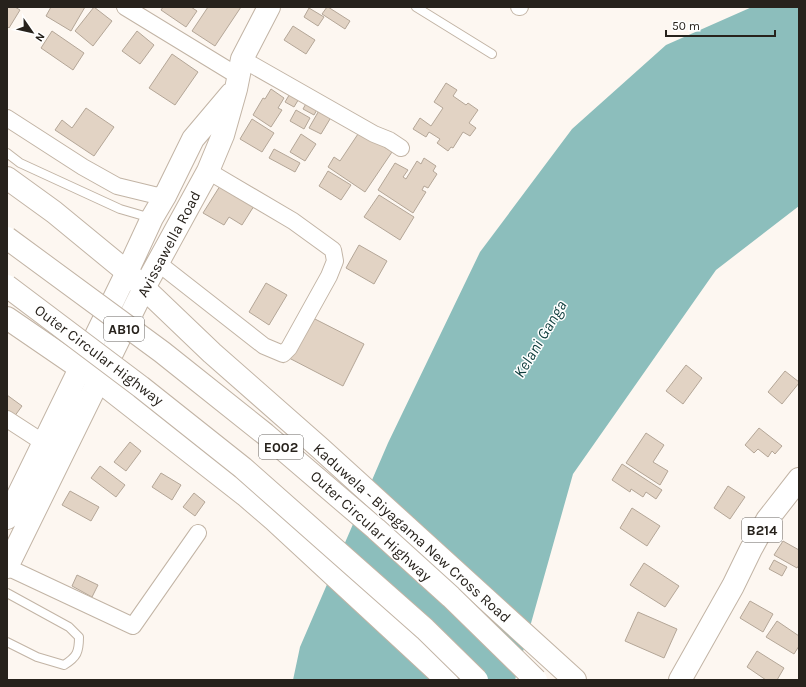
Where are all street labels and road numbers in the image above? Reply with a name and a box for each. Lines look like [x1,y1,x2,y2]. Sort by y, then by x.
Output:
street label: Avissawella Road [133,188,205,300]
street label: Outer Circular Highway [31,301,167,409]
road number: AB10 [104,317,144,341]
road number: E002 [259,435,303,459]
street label: Kaduwela - Biyagama New Cross Road [310,440,514,626]
street label: Outer Circular Highway [307,467,435,585]
road number: B214 [742,518,782,542]

